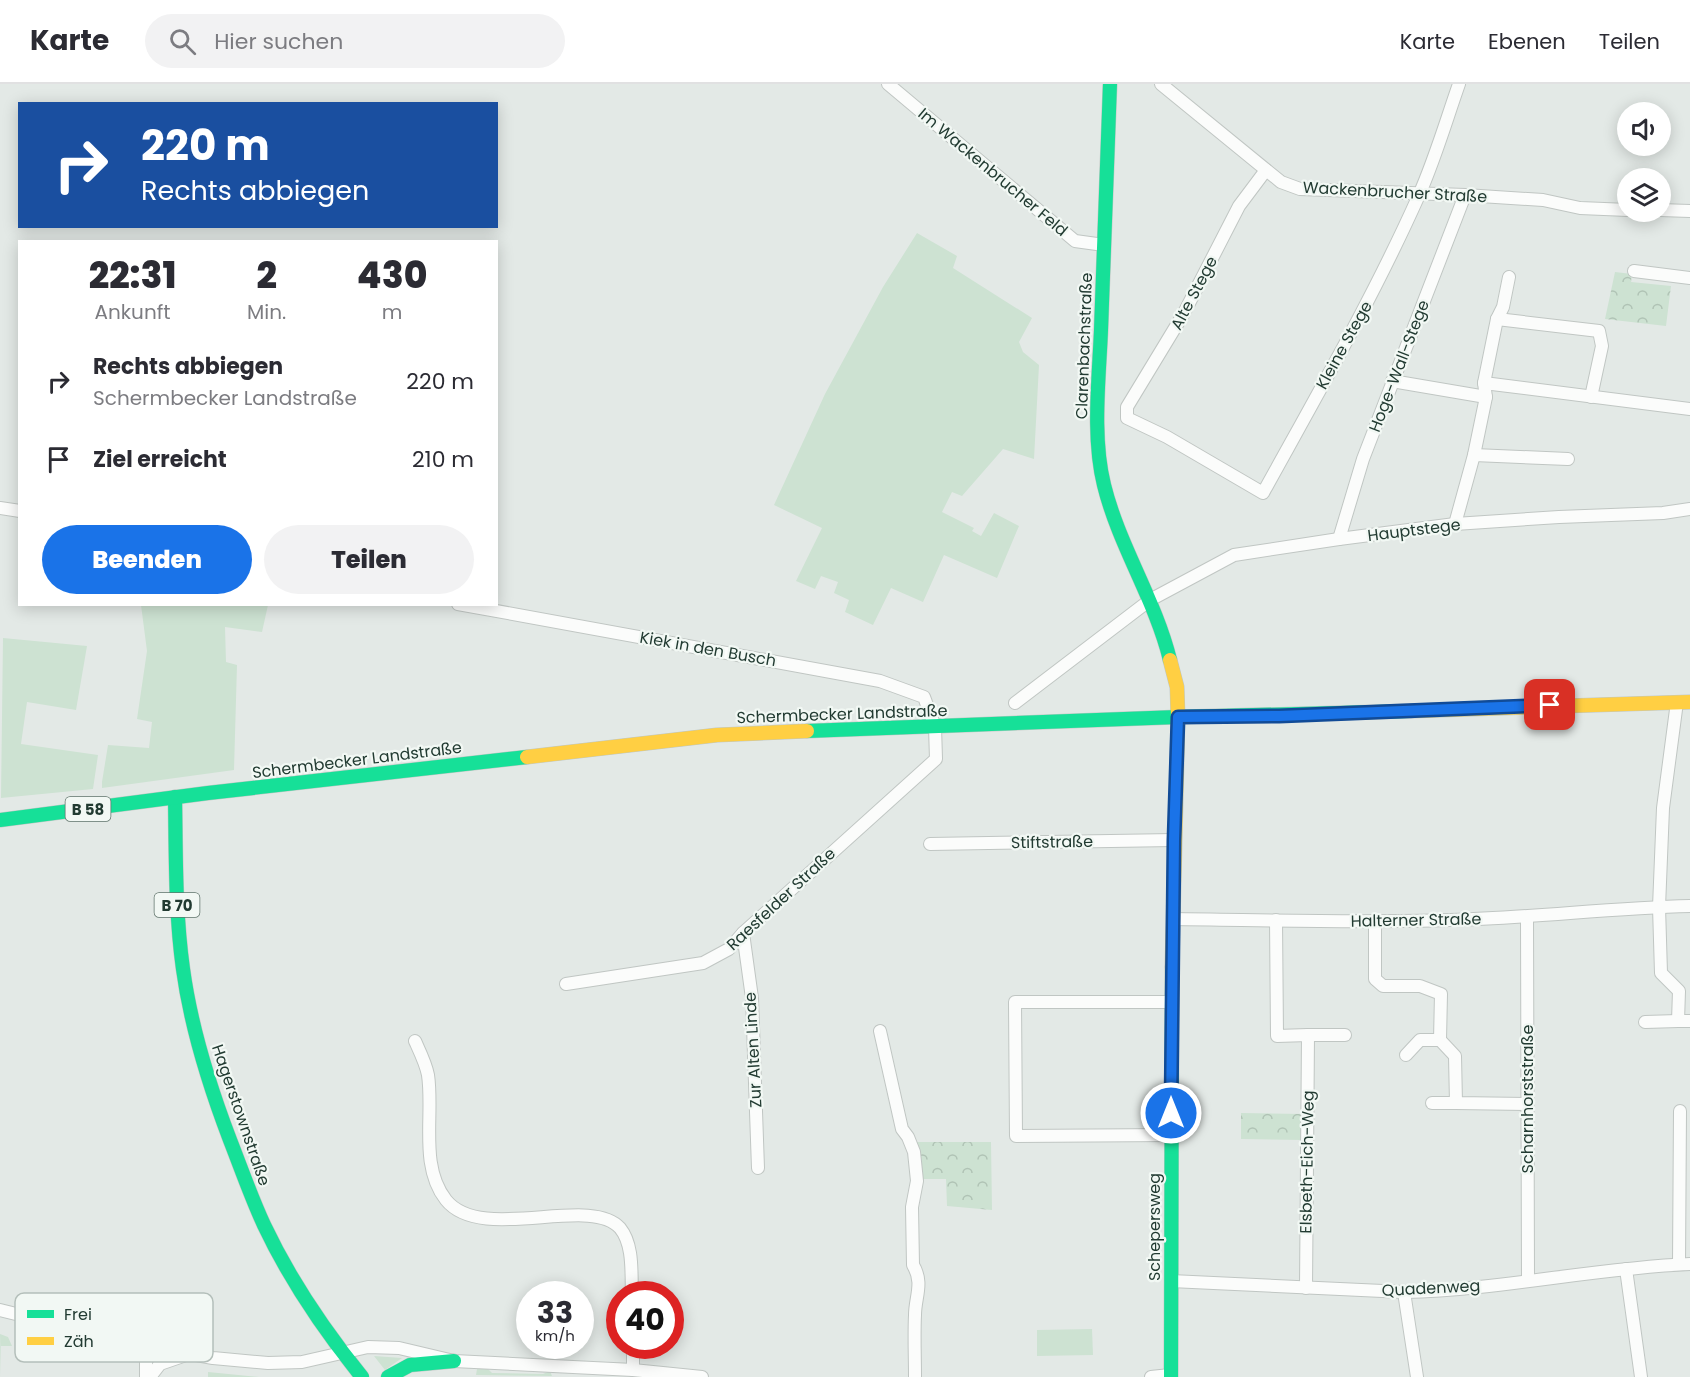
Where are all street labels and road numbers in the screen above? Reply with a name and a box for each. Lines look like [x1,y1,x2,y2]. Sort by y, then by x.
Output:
street label: Im Wackenbrucher Feld [913,102,1073,242]
street label: Wackenbrucher Straße [1302,176,1488,208]
street label: Alte Stege [1165,252,1223,334]
street label: Clarenbachstraße [1070,272,1098,420]
street label: Kleine Stege [1310,297,1378,393]
street label: Hoge-Wall-Stege [1363,297,1435,435]
street label: Hauptstege [1366,513,1462,547]
street label: Kiek in den Busch [638,626,778,672]
street label: Schermbecker Landstraße [736,699,948,729]
street label: Schermbecker Landstraße [251,736,463,784]
road number: B 58 [66,797,110,821]
street label: Stiftstraße [1011,830,1093,854]
street label: Raesfelder Straße [721,842,841,956]
road number: B 70 [154,893,200,917]
street label: Halterner Straße [1350,907,1482,933]
street label: Zur Alten Linde [738,991,768,1108]
street label: Scharnhorststraße [1516,1025,1539,1173]
street label: Hagerstownstraße [206,1041,276,1189]
street label: Elsbeth-Eich-Weg [1294,1090,1320,1234]
street label: Schepersweg [1143,1173,1166,1281]
street label: Quadenweg [1381,1274,1481,1302]

